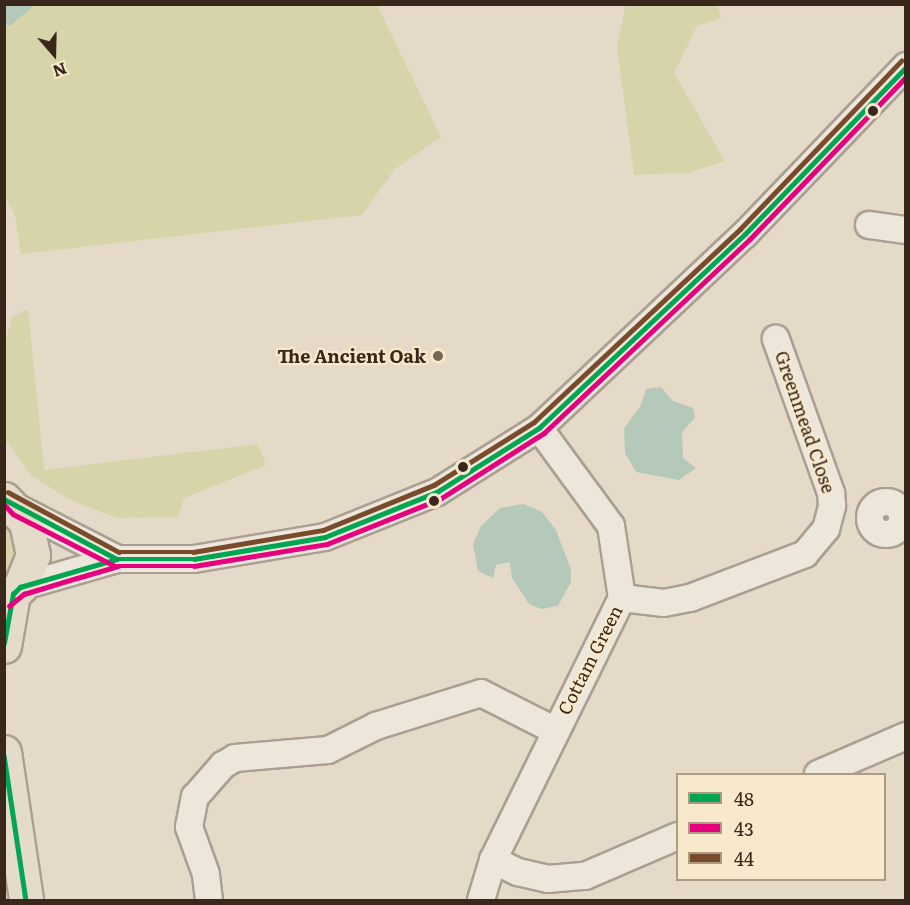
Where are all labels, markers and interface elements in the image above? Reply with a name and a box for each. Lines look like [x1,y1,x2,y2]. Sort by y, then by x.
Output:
north arrow [24,24,84,84]
text: N [50,57,71,84]
unlabelled marker [867,105,879,117]
place label: The Ancient Oak [277,345,426,367]
street label: Greenmead Close [771,348,839,496]
marker: The Ancient Oak [431,349,445,363]
unlabelled marker [457,461,469,473]
unlabelled marker [428,495,440,507]
street label: Cottam Green [553,602,627,718]
legend [676,773,886,881]
text: 48 [734,785,754,812]
text: 43 [734,815,754,842]
text: 44 [734,845,754,872]

